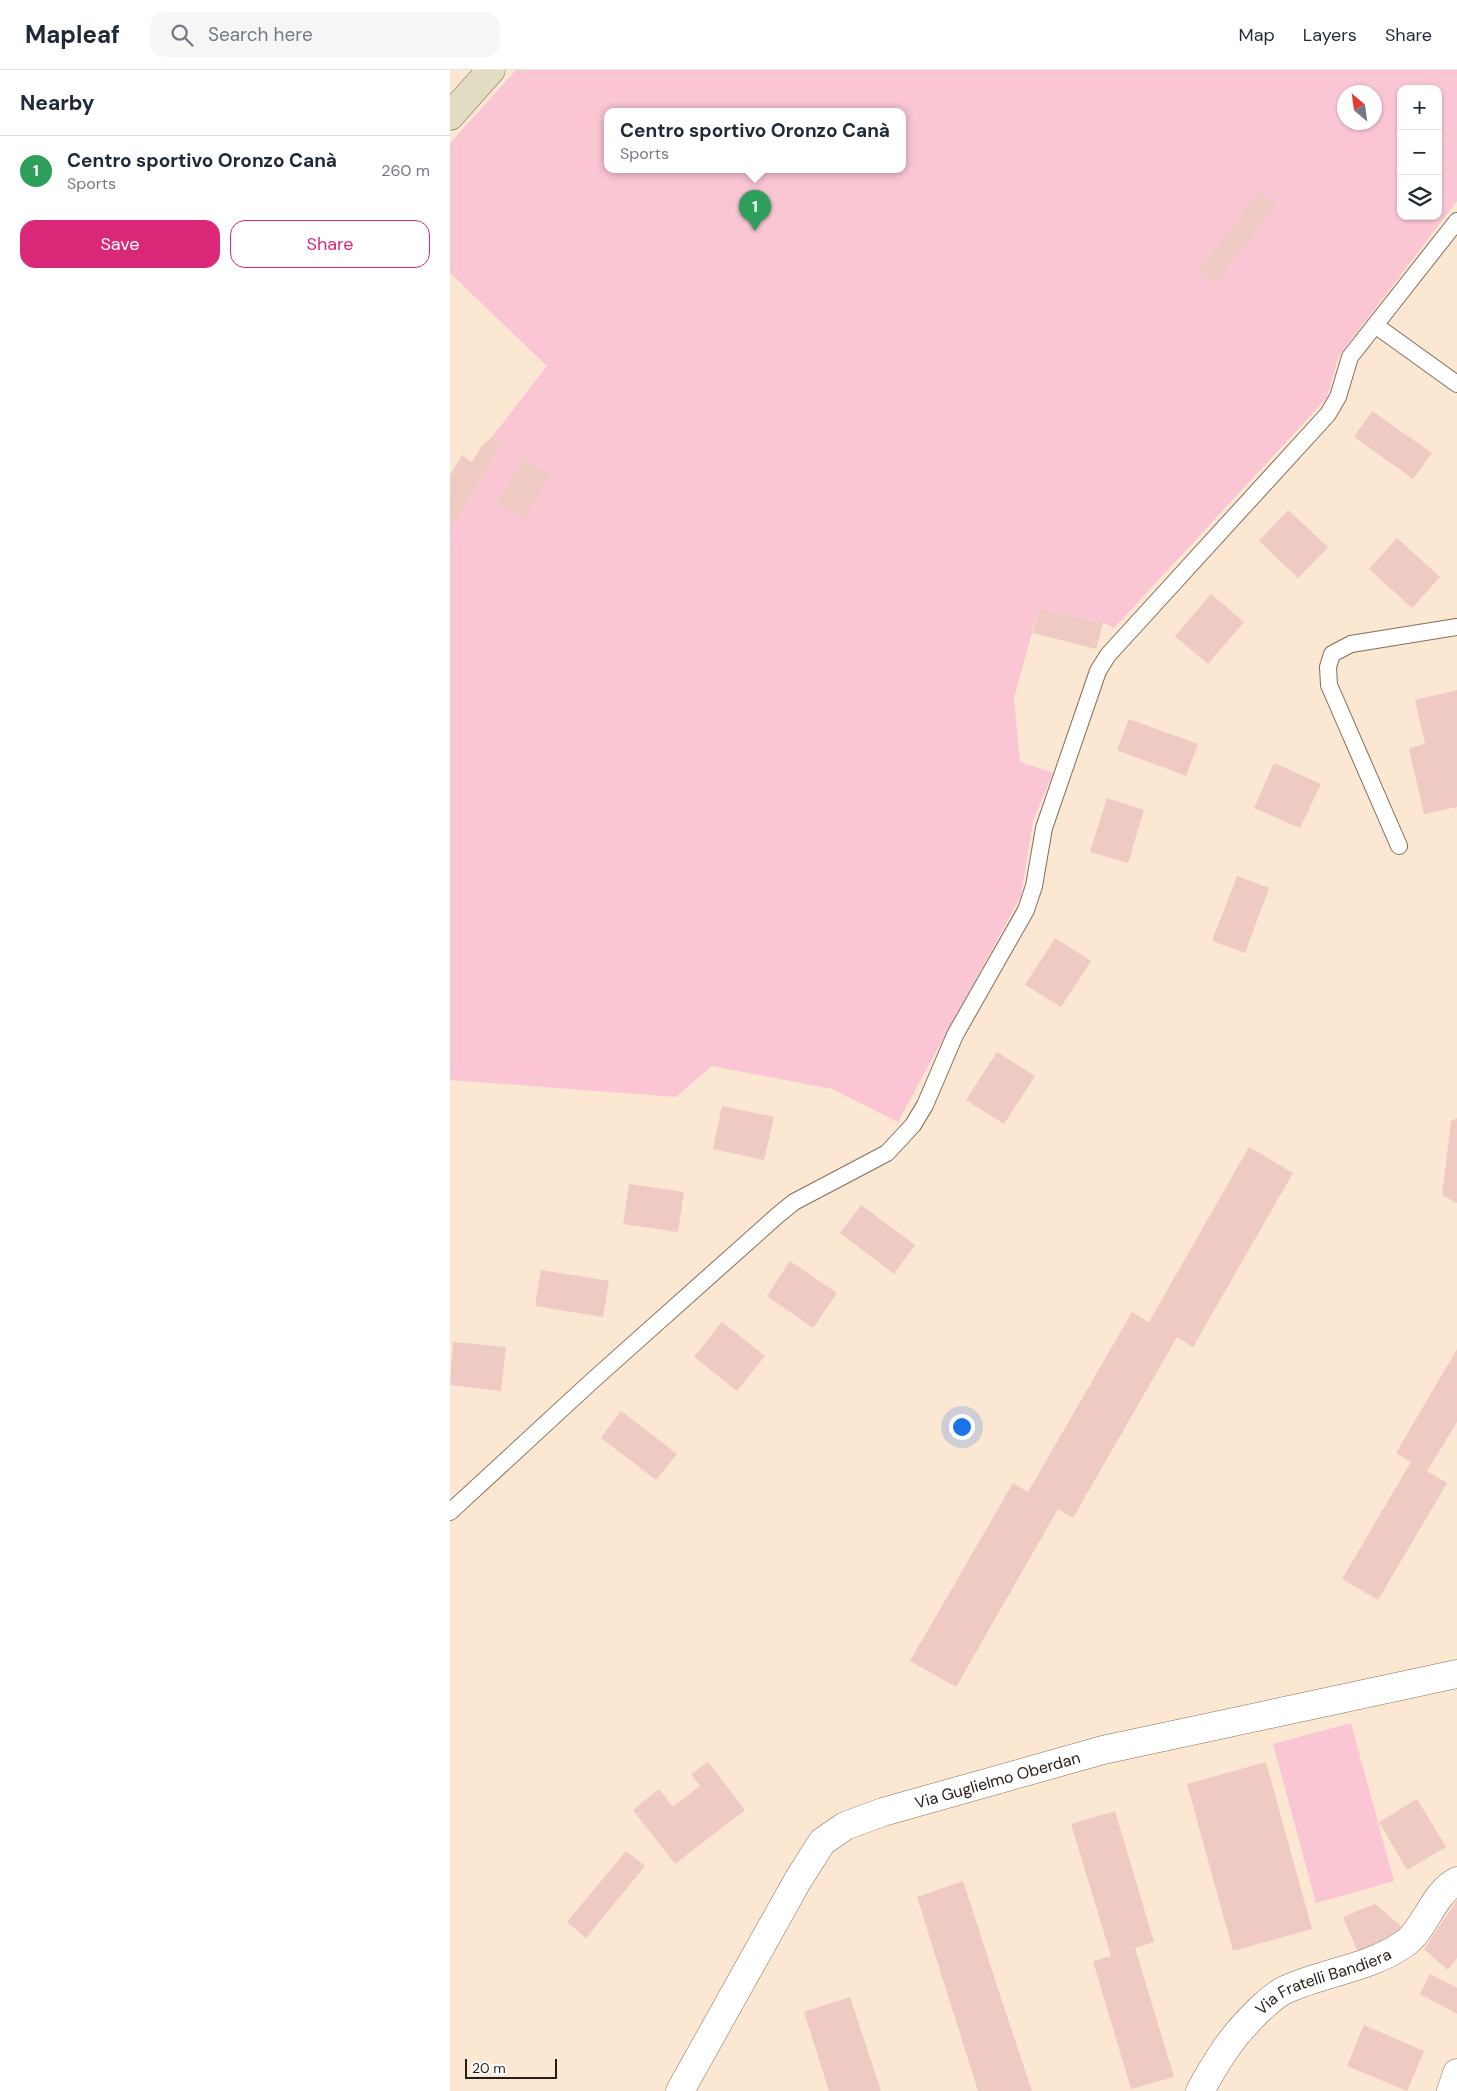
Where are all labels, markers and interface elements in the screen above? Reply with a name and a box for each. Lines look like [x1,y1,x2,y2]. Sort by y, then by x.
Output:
search box [150,12,500,57]
text: Mapleaf [25,19,120,50]
icon: search [168,21,196,49]
text: Search here [208,22,313,47]
text: Map [1239,23,1275,47]
text: Layers [1303,23,1357,47]
text: Share [1385,23,1432,47]
north arrow [1337,85,1382,130]
map controls [1397,85,1442,220]
button: + [1397,85,1442,130]
text: Nearby [20,89,94,117]
popup [604,108,906,173]
text: Centro sportivo Oronzo Canà [620,118,890,143]
button: − [1397,130,1442,175]
text: Sports [620,143,669,164]
text: Centro sportivo Oronzo Canà [67,148,337,173]
text: 1 [33,160,39,181]
text: 260 m [381,160,430,181]
text: Sports [67,173,116,194]
button: layers [1397,175,1442,220]
pin: 1 [739,190,771,231]
button: Save [20,220,220,268]
button: Share [230,220,430,268]
your location [949,1414,975,1440]
street label: Via Guglielmo Oberdan [912,1746,1082,1813]
street label: Via Fratelli Bandiera [1251,1943,1395,2019]
scale bar [465,2056,558,2079]
text: 20 m [472,2059,506,2077]

